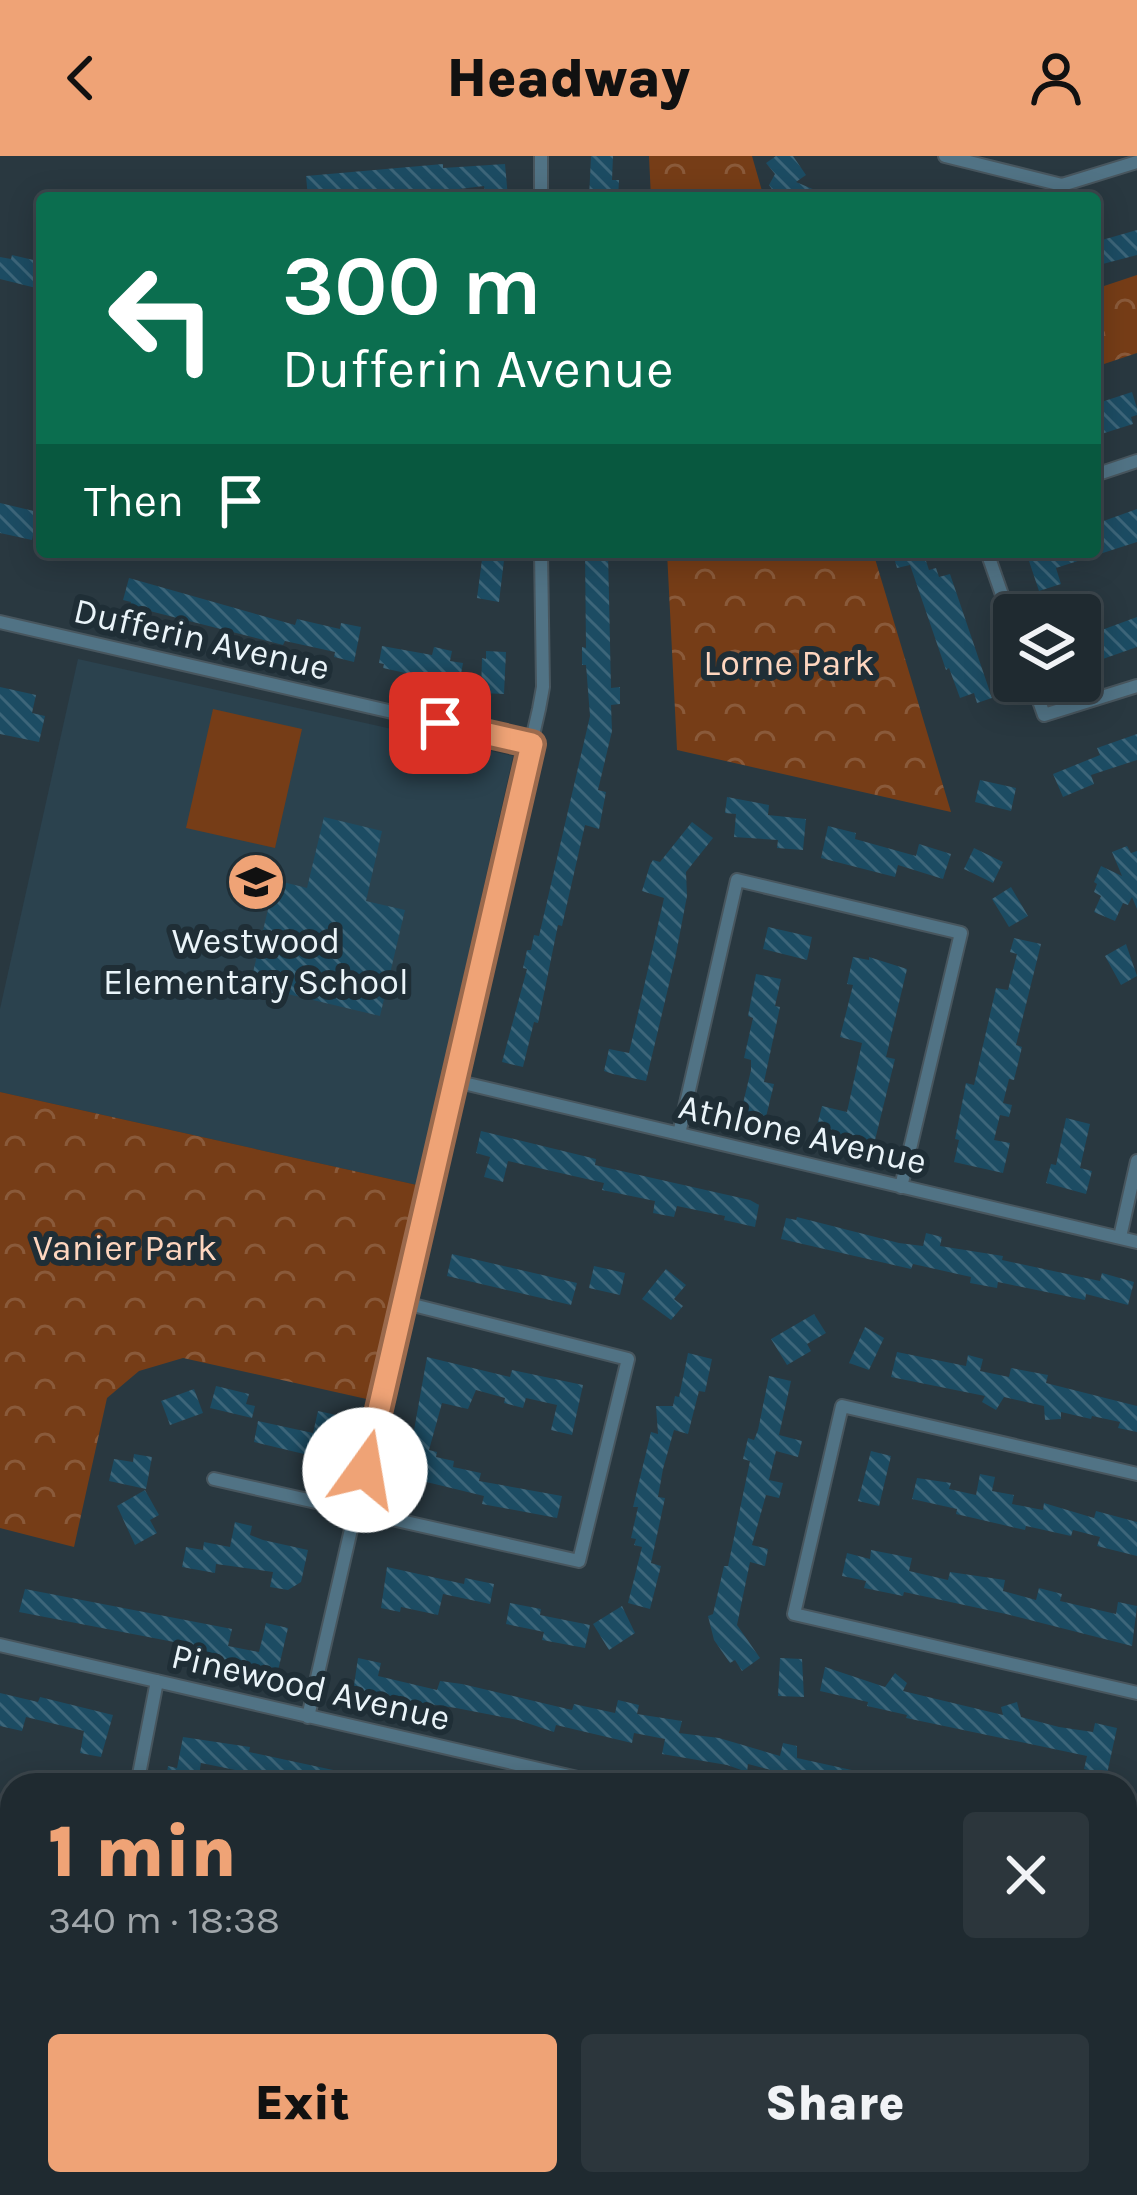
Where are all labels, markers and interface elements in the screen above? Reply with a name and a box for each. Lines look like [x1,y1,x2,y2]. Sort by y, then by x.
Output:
icon: back [48,45,114,111]
icon: person [1023,45,1089,111]
text: Headway [447,46,690,110]
text: 300 m [282,237,541,335]
icon: left [84,240,240,396]
text: Dufferin Avenue [282,337,674,401]
icon: arrive [208,468,274,534]
text: Then [84,475,184,527]
street label: Dufferin Avenue [70,589,334,689]
map controls [993,594,1101,702]
button: layers [993,594,1101,702]
park label: Lorne Park [703,642,875,684]
pin [389,672,491,774]
icon: arrive [407,690,473,756]
school or university icon: Westwood Elementary School [225,851,287,913]
place label: Westwood Elementary School [103,920,409,1003]
street label: Athlone Avenue [675,1085,931,1183]
park label: Vanier Park [33,1227,217,1269]
position arrow [302,1407,428,1533]
street label: Pinewood Avenue [167,1634,454,1739]
text: 1 min [48,1810,237,1894]
button: close [963,1812,1089,1938]
text: 340 m · 18:38 [48,1897,280,1943]
button: Exit [48,2034,557,2172]
button: Share [581,2034,1089,2172]

